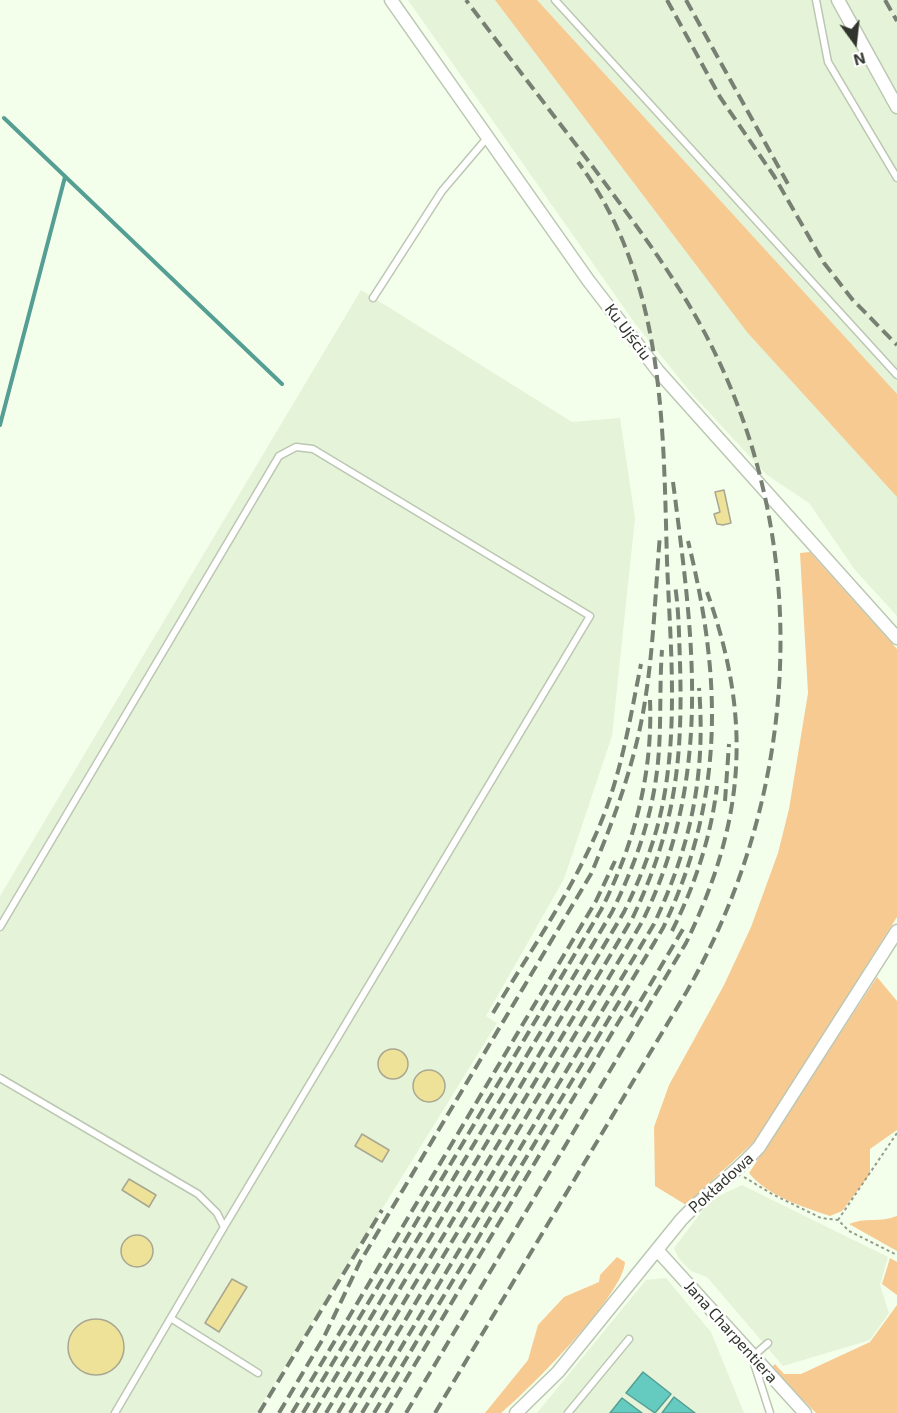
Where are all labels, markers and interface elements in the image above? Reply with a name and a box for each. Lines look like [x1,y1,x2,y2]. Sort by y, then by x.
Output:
north arrow [825,12,885,72]
text: N [852,49,868,71]
street label: Ku Ujściu [601,300,655,364]
street label: Pokładowa [685,1149,757,1217]
street label: Jana Charpentiera [680,1277,782,1387]

